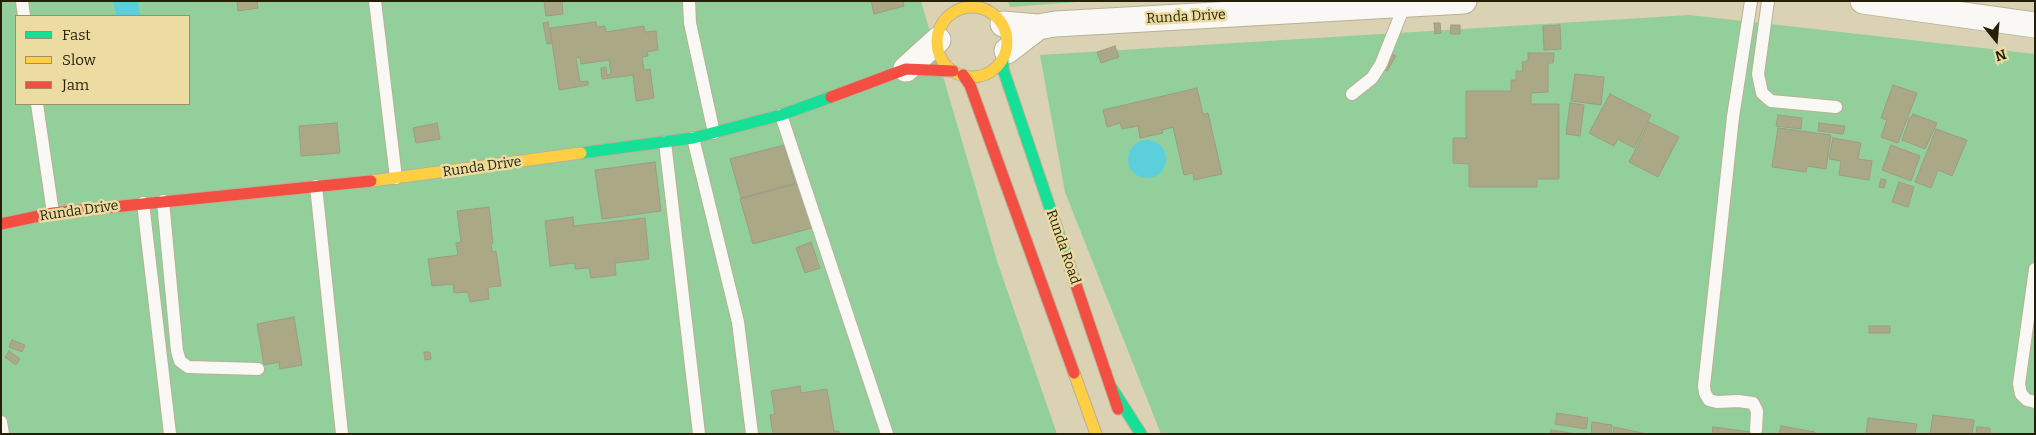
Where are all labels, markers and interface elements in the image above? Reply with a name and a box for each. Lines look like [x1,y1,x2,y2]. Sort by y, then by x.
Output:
street label: Runda Drive [1146,7,1226,27]
legend [15,15,190,105]
north arrow [1971,15,2021,65]
text: Fast [62,26,91,44]
text: N [1993,45,2008,65]
text: Slow [62,51,96,69]
text: Jam [62,76,89,94]
street label: Runda Drive [441,153,523,181]
street label: Runda Drive [38,197,120,225]
street label: Runda Road [1042,207,1084,287]

